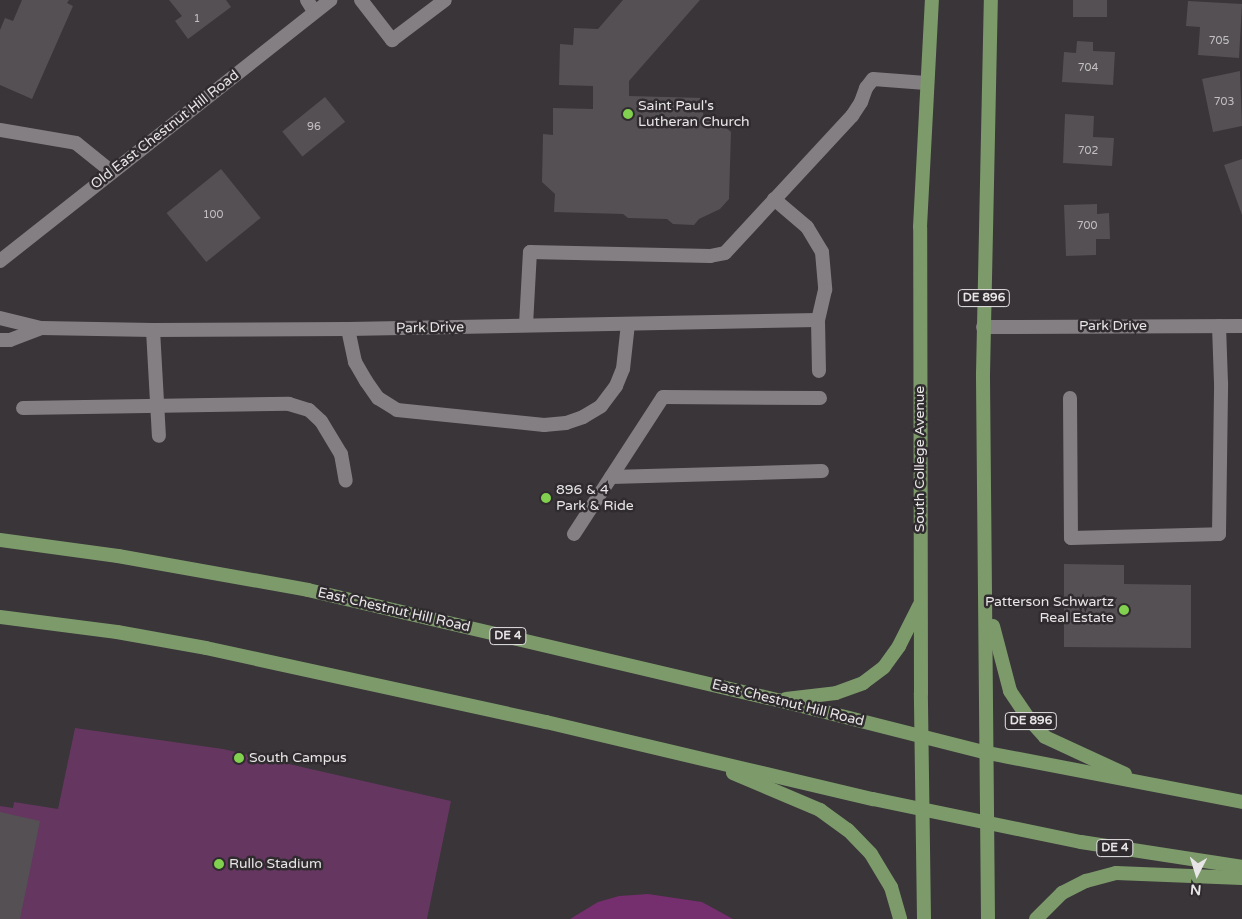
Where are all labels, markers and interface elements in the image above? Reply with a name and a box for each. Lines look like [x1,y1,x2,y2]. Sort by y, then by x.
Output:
house number: 1 [194,12,200,26]
house number: 705 [1209,34,1229,48]
house number: 704 [1078,61,1098,75]
street label: Old East Chestnut Hill Road [88,67,242,193]
house number: 703 [1214,95,1234,109]
place label: Saint Paul's Lutheran Church [638,98,750,130]
marker: Saint Paul's Lutheran Church [622,108,634,120]
house number: 96 [307,120,321,134]
house number: 702 [1078,144,1098,158]
house number: 100 [203,208,223,222]
house number: 700 [1077,219,1097,233]
road number: DE 896 [958,288,1010,308]
street label: Park Drive [1079,318,1147,334]
street label: Park Drive [396,319,464,337]
street label: South College Avenue [912,386,928,532]
place label: 896 & 4 Park & Ride [556,482,634,514]
marker: 896 & 4 Park & Ride [540,492,552,504]
street label: East Chestnut Hill Road [316,584,472,636]
place label: Patterson Schwartz Real Estate [985,594,1114,626]
marker: Patterson Schwartz Real Estate [1118,604,1130,616]
road number: DE 4 [489,626,527,646]
street label: East Chestnut Hill Road [710,676,866,730]
road number: DE 896 [1005,711,1057,730]
place label: South Campus [249,750,347,766]
marker: South Campus [233,752,245,764]
road number: DE 4 [1096,838,1134,858]
north arrow [1172,849,1222,899]
place label: Rullo Stadium [229,856,322,872]
marker: Rullo Stadium [213,858,225,870]
text: N [1189,880,1202,898]

